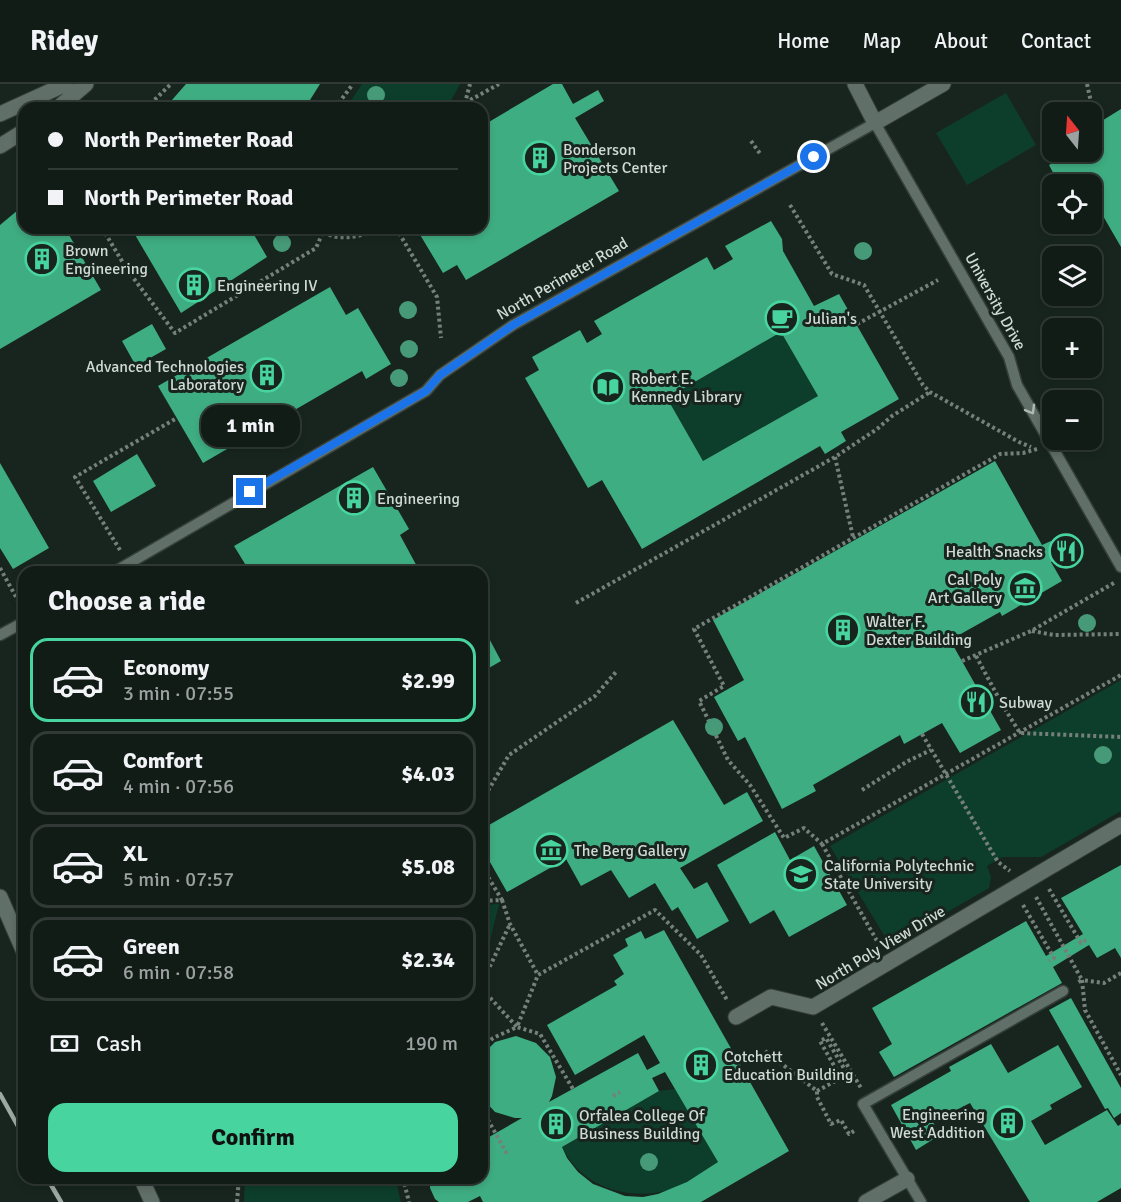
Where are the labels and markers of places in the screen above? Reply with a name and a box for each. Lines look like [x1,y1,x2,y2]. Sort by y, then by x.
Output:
building icon: Bonderson Projects Center [522,140,558,176]
place label: Bonderson Projects Center [563,140,668,178]
building icon: Brown Engineering [24,241,60,277]
place label: Brown Engineering [65,241,148,279]
building icon: Engineering IV [176,267,212,303]
place label: Engineering IV [217,276,317,296]
cafe icon: Julian's [764,300,800,336]
place label: Julian's [805,309,857,329]
place label: Advanced Technologies Laboratory [86,357,245,395]
building icon: Advanced Technologies Laboratory [249,357,285,393]
library icon: Robert E. Kennedy Library [590,369,626,405]
place label: Robert E. Kennedy Library [631,369,742,407]
building icon: Engineering [336,480,372,516]
place label: Engineering [377,489,460,509]
restaurant icon: Health Snacks [1048,533,1084,569]
place label: Health Snacks [946,542,1043,562]
place label: Cal Poly Art Gallery [928,570,1003,608]
museum icon: Cal Poly Art Gallery [1007,570,1043,606]
building icon: Walter F. Dexter Building [825,612,861,648]
place label: Walter F. Dexter Building [866,612,972,650]
restaurant icon: Subway [958,684,994,720]
place label: Subway [999,693,1052,713]
museum icon: The Berg Gallery [533,832,569,868]
place label: The Berg Gallery [574,841,687,861]
school or university icon: California Polytechnic State University [783,856,819,892]
place label: California Polytechnic State University [824,856,974,894]
building icon: Cotchett Education Building [683,1047,719,1083]
place label: Cotchett Education Building [724,1047,853,1085]
place label: Engineering West Addition [890,1105,985,1143]
building icon: Engineering West Addition [990,1105,1026,1141]
building icon: Orfalea College Of Business Building [538,1106,574,1142]
place label: Orfalea College Of Business Building [579,1106,705,1144]

